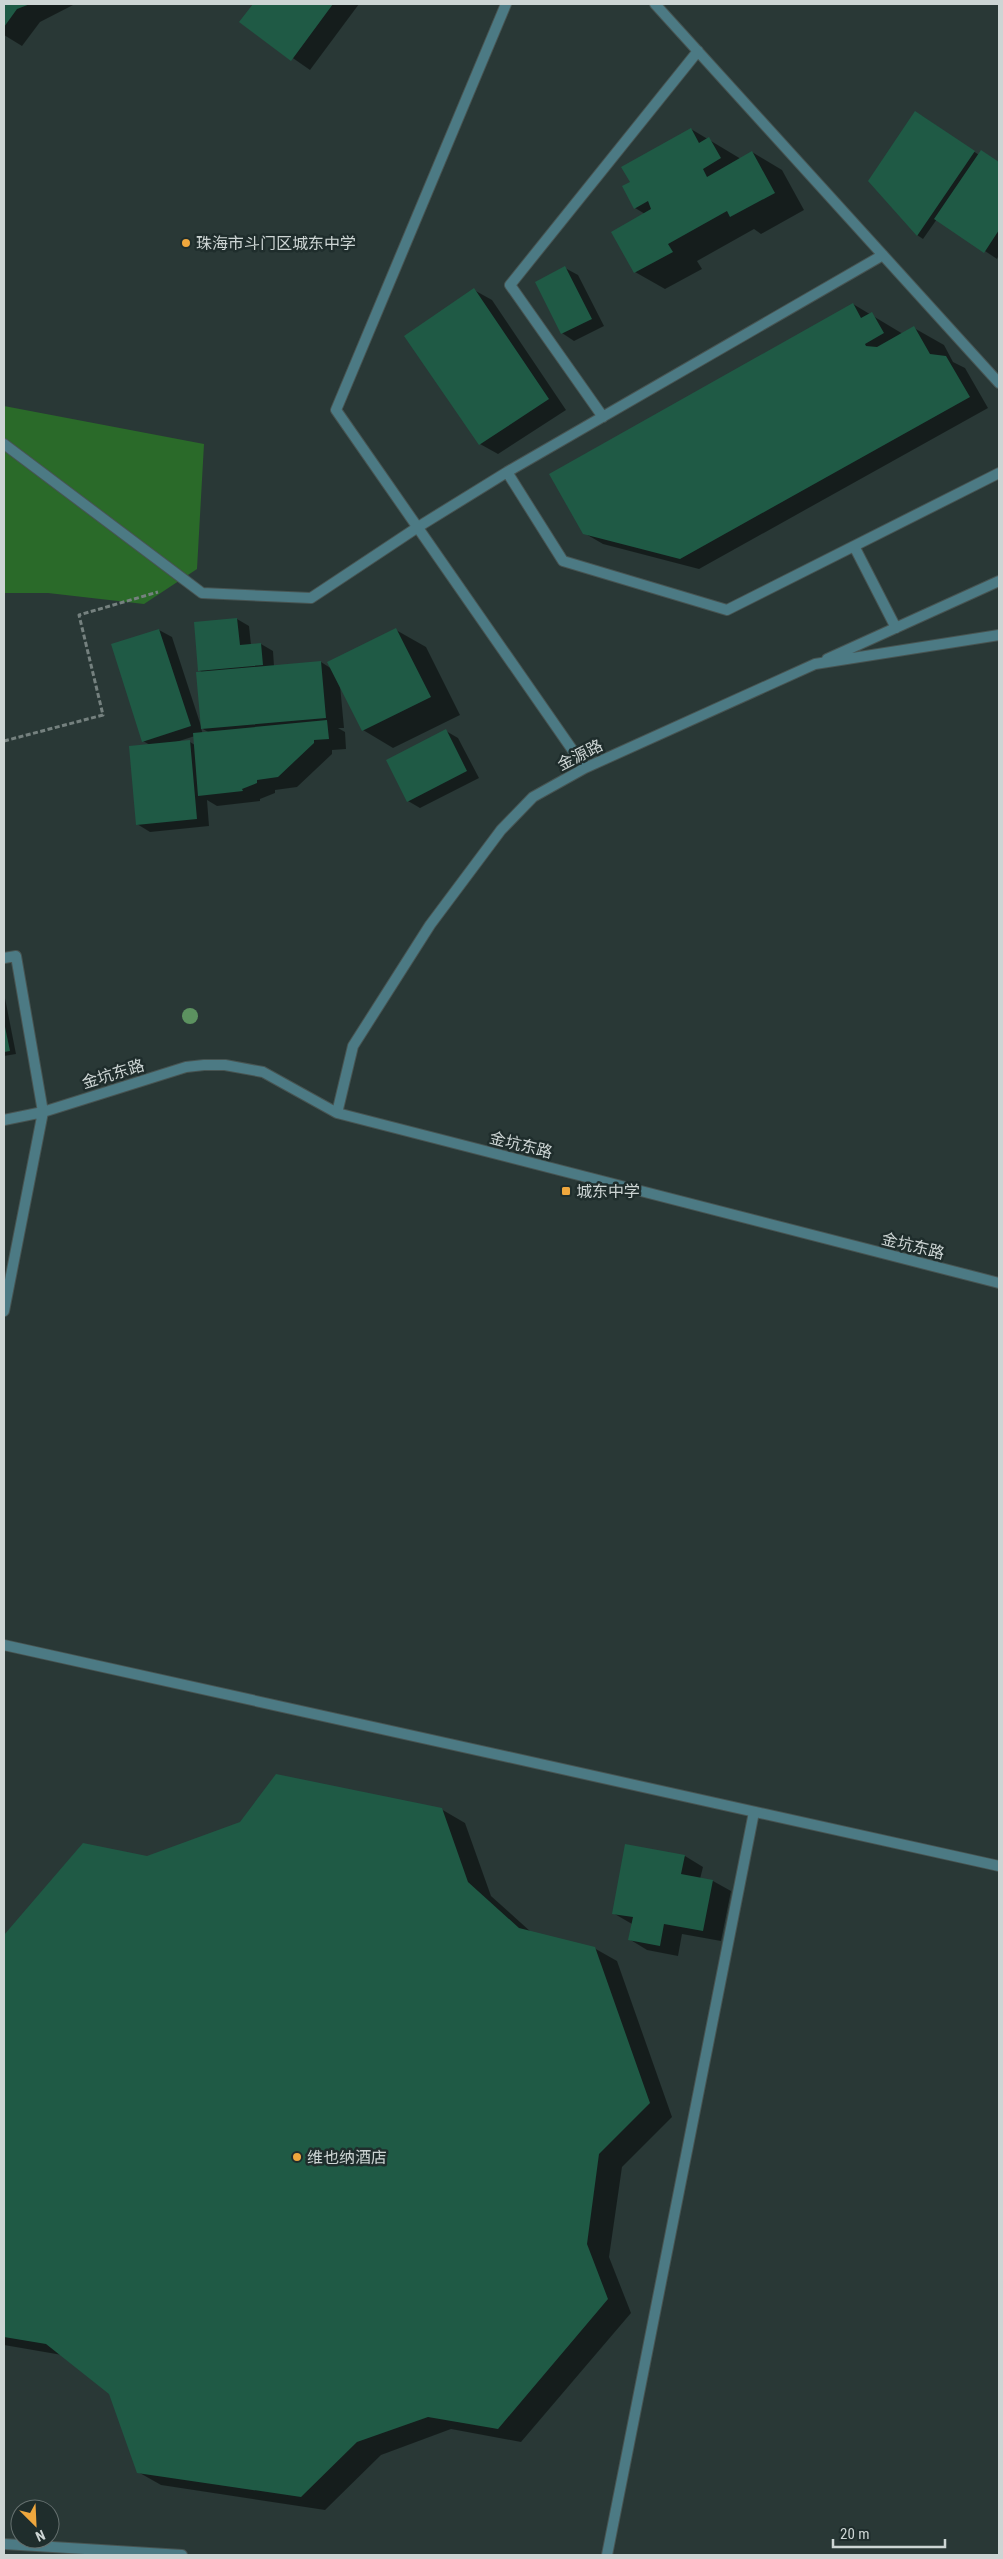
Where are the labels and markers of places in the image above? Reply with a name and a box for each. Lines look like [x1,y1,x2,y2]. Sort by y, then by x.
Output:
place label: 珠海市斗门区城东中学 [196,234,356,253]
marker: 珠海市斗门区城东中学 [180,237,192,249]
place label: 城东中学 [576,1182,640,1201]
marker: 城东中学 [560,1185,572,1197]
place label: 维也纳酒店 [307,2148,387,2167]
marker: 维也纳酒店 [291,2151,303,2163]

